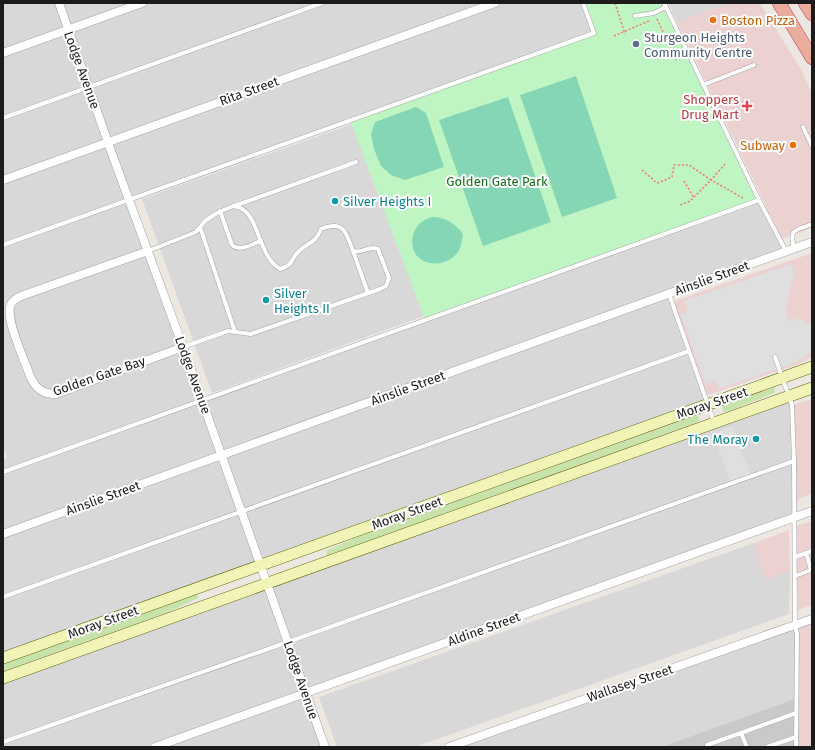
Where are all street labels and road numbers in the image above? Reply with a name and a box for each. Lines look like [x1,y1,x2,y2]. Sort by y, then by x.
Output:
street label: Lodge Avenue [61,29,103,111]
street label: Rita Street [217,73,281,109]
street label: Ainslie Street [673,257,752,298]
street label: Lodge Avenue [172,334,214,416]
street label: Golden Gate Bay [51,353,148,399]
street label: Ainslie Street [369,367,448,408]
street label: Moray Street [674,384,750,422]
street label: Ainslie Street [64,477,143,518]
street label: Moray Street [370,493,445,533]
street label: Moray Street [66,602,141,642]
street label: Aldine Street [446,609,523,649]
street label: Lodge Avenue [281,639,321,721]
street label: Wallasey Street [585,661,675,705]

